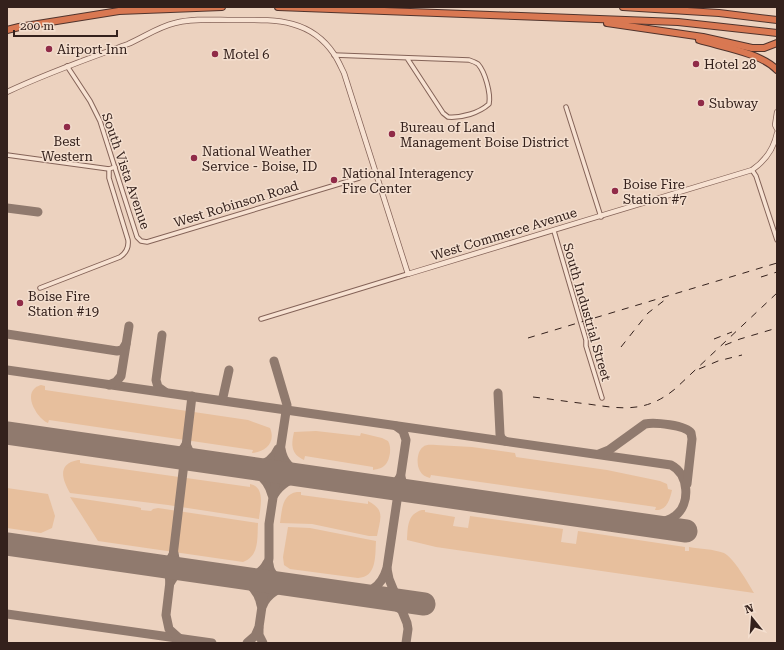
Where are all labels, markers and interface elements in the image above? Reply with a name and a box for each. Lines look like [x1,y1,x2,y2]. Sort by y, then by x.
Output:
scale bar [14,12,117,38]
text: 200 m [20,19,54,33]
place label: Airport Inn [57,42,128,57]
marker: Airport Inn [44,44,54,54]
place label: Motel 6 [223,47,270,62]
marker: Motel 6 [210,49,220,59]
place label: Hotel 28 [704,57,756,72]
marker: Hotel 28 [691,59,701,69]
place label: Subway [709,96,759,111]
marker: Subway [696,98,706,108]
street label: South Vista Avenue [99,111,153,231]
place label: Bureau of Land Management Boise District [400,120,569,150]
marker: Best Western [62,122,72,132]
marker: Bureau of Land Management Boise District [387,129,397,139]
place label: Best Western [41,134,93,164]
place label: National Weather Service - Boise, ID [202,144,317,174]
marker: National Weather Service - Boise, ID [189,153,199,163]
place label: National Interagency Fire Center [342,166,474,196]
marker: National Interagency Fire Center [329,175,339,185]
place label: Boise Fire Station #7 [623,177,687,207]
street label: West Robinson Road [172,178,301,230]
marker: Boise Fire Station #7 [610,186,620,196]
street label: West Commerce Avenue [429,205,579,263]
street label: South Industrial Street [560,241,614,383]
place label: Boise Fire Station #19 [28,289,99,319]
marker: Boise Fire Station #19 [15,298,25,308]
north arrow [732,598,772,638]
text: N [743,601,756,616]

